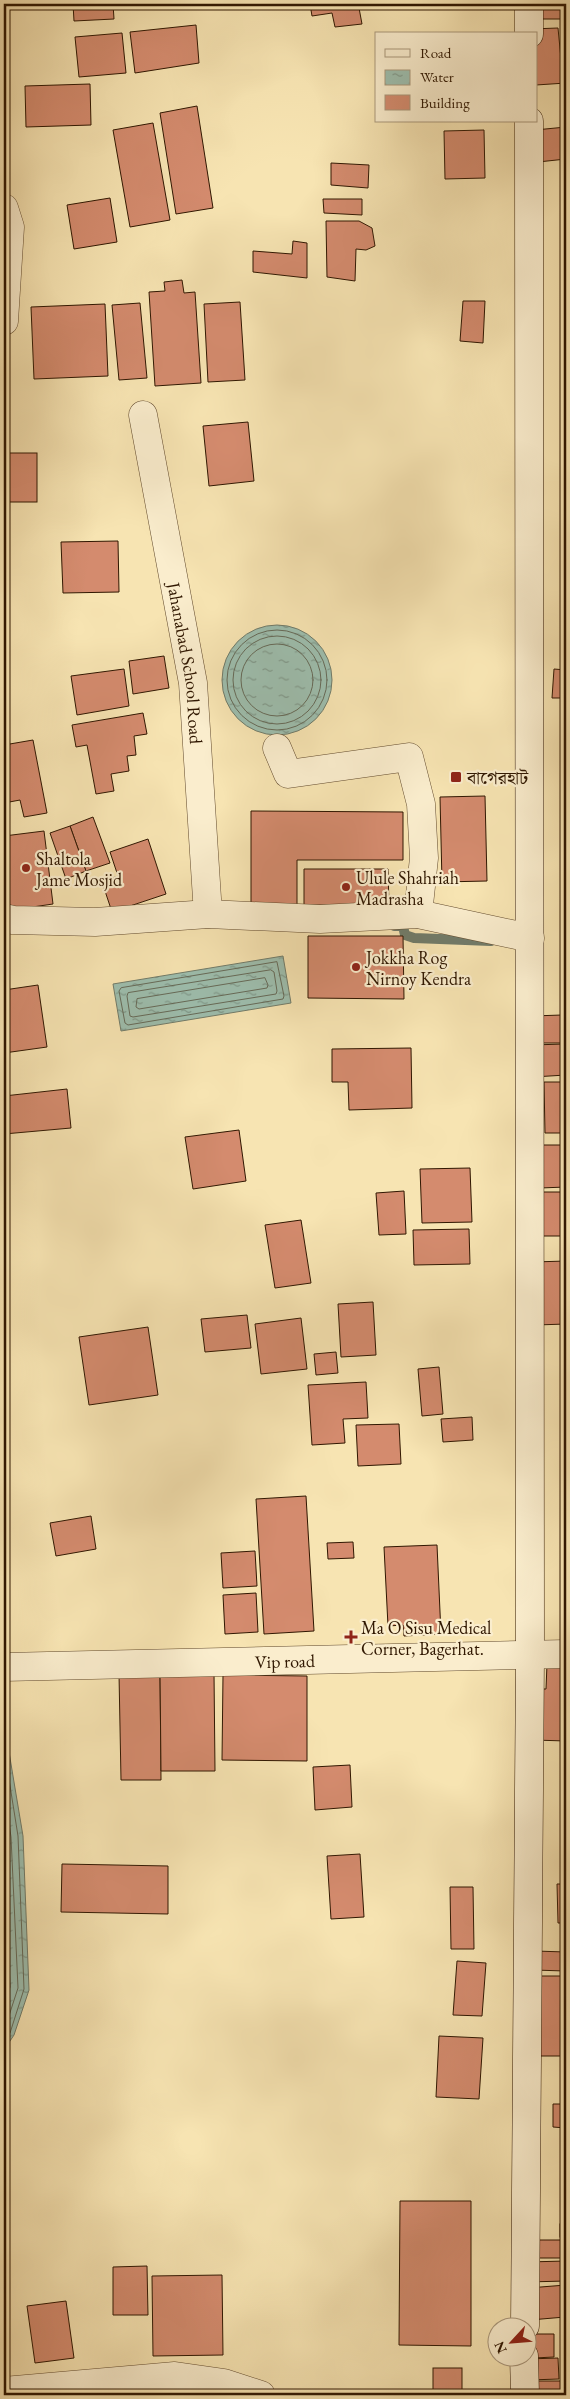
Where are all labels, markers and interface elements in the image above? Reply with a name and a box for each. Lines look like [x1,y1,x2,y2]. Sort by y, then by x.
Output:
legend [375,32,538,122]
text: Road [420,43,452,62]
text: Water [420,67,454,86]
text: Building [420,93,470,112]
street label: Jahanabad School Road [163,578,208,746]
place label: বাগেরহাট [466,766,529,789]
marker: বাগেরহাট [449,770,463,784]
place label: Shaltola Jame Mosjid [34,847,123,891]
marker: Shaltola Jame Mosjid [20,862,32,874]
place label: Ulule Shahriah Madrasha [356,866,459,910]
marker: Ulule Shahriah Madrasha [340,881,352,893]
place label: Jokkha Rog Nirnoy Kendra [364,946,472,990]
marker: Jokkha Rog Nirnoy Kendra [350,961,362,973]
place label: Ma O Sisu Medical Corner, Bagerhat. [361,1616,491,1660]
marker: Ma O Sisu Medical Corner, Bagerhat. [345,1631,357,1643]
street label: Vip road [255,1648,316,1673]
north arrow [488,2316,538,2366]
text: N [489,2338,511,2357]

